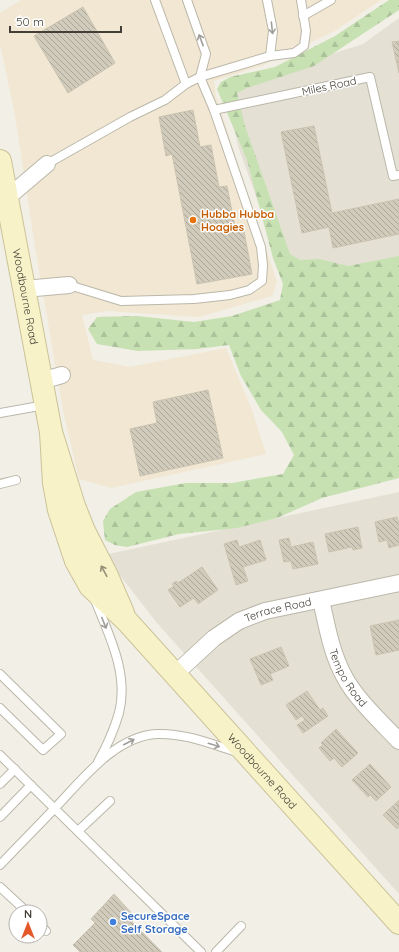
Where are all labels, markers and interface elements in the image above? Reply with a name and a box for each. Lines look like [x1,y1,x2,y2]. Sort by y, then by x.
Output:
scale bar [10,8,121,34]
text: 50 m [16,14,44,29]
one-way arrow [268,21,275,34]
one-way arrow [196,34,204,46]
street label: Miles Road [300,73,358,99]
place label: Hubba Hubba Hoagies [201,207,274,234]
marker: Hubba Hubba Hoagies [188,215,198,225]
street label: Woodbourne Road [10,248,41,346]
one-way arrow [100,565,108,577]
street label: Terrace Road [242,594,313,625]
one-way arrow [101,616,109,628]
street label: Tempo Road [326,647,370,710]
street label: Woodbourne Road [224,730,300,812]
one-way arrow [123,738,135,745]
one-way arrow [207,742,220,749]
north arrow [8,904,48,944]
text: N [24,907,32,921]
place label: SecureSpace Self Storage [121,909,190,936]
marker: SecureSpace Self Storage [108,917,118,927]

